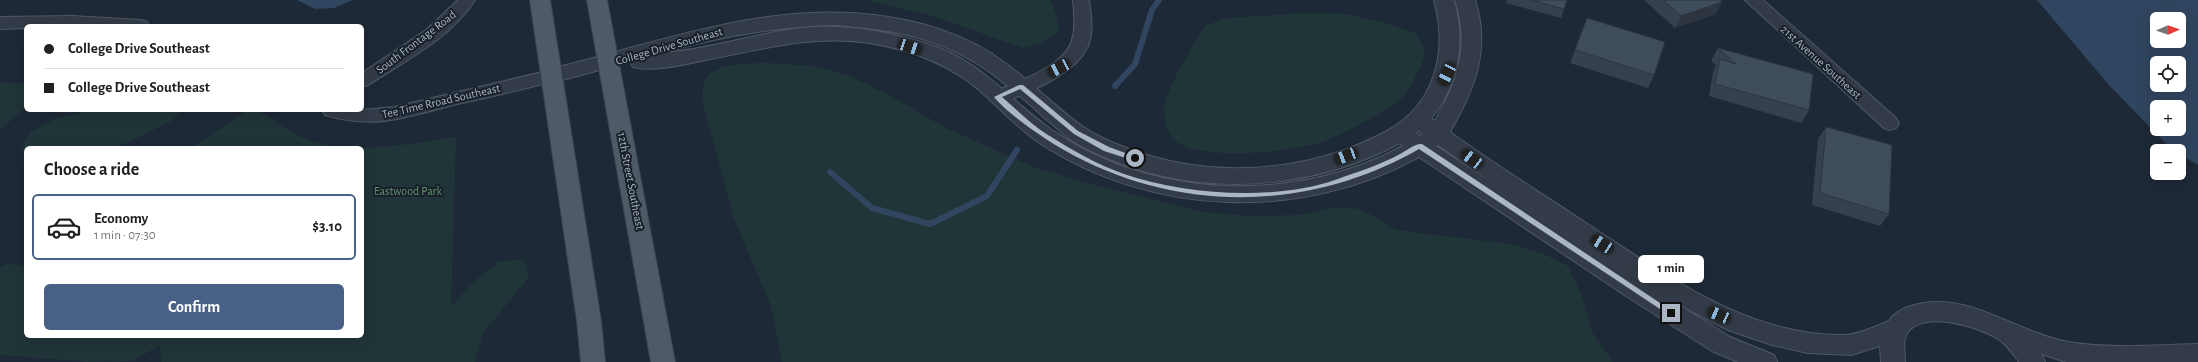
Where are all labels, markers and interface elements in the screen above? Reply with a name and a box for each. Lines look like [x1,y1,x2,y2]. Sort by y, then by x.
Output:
street label: South Frontage Road [374,8,458,76]
north arrow [2150,12,2186,48]
map controls [2150,12,2186,180]
street label: 21st Avenue Southeast [1778,23,1864,101]
street label: College Drive Southeast [614,25,724,67]
car [897,38,923,56]
text: College Drive Southeast [68,41,210,56]
button: locate [2150,56,2186,92]
car [1046,57,1072,79]
car [1436,61,1458,87]
text: College Drive Southeast [68,80,210,95]
street label: Tee Time Rroad Southeast [381,82,501,120]
button: + [2150,100,2186,136]
street label: 12th Street Southeast [616,131,646,231]
button: − [2150,144,2186,180]
car [1333,146,1359,166]
car [1459,147,1485,171]
route start [1126,149,1144,167]
text: Choose a ride [44,161,139,179]
park label: Eastwood Park [374,185,443,197]
icon: car [46,209,82,245]
text: Economy [94,211,148,226]
text: $3.10 [312,219,342,234]
text: 1 min · 07:30 [94,229,156,242]
car [1589,232,1615,256]
callout: 1 min [1638,255,1704,283]
text: 1 min [1657,262,1685,275]
button: Confirm [44,284,344,330]
route end [1662,304,1680,322]
car [1706,305,1732,325]

